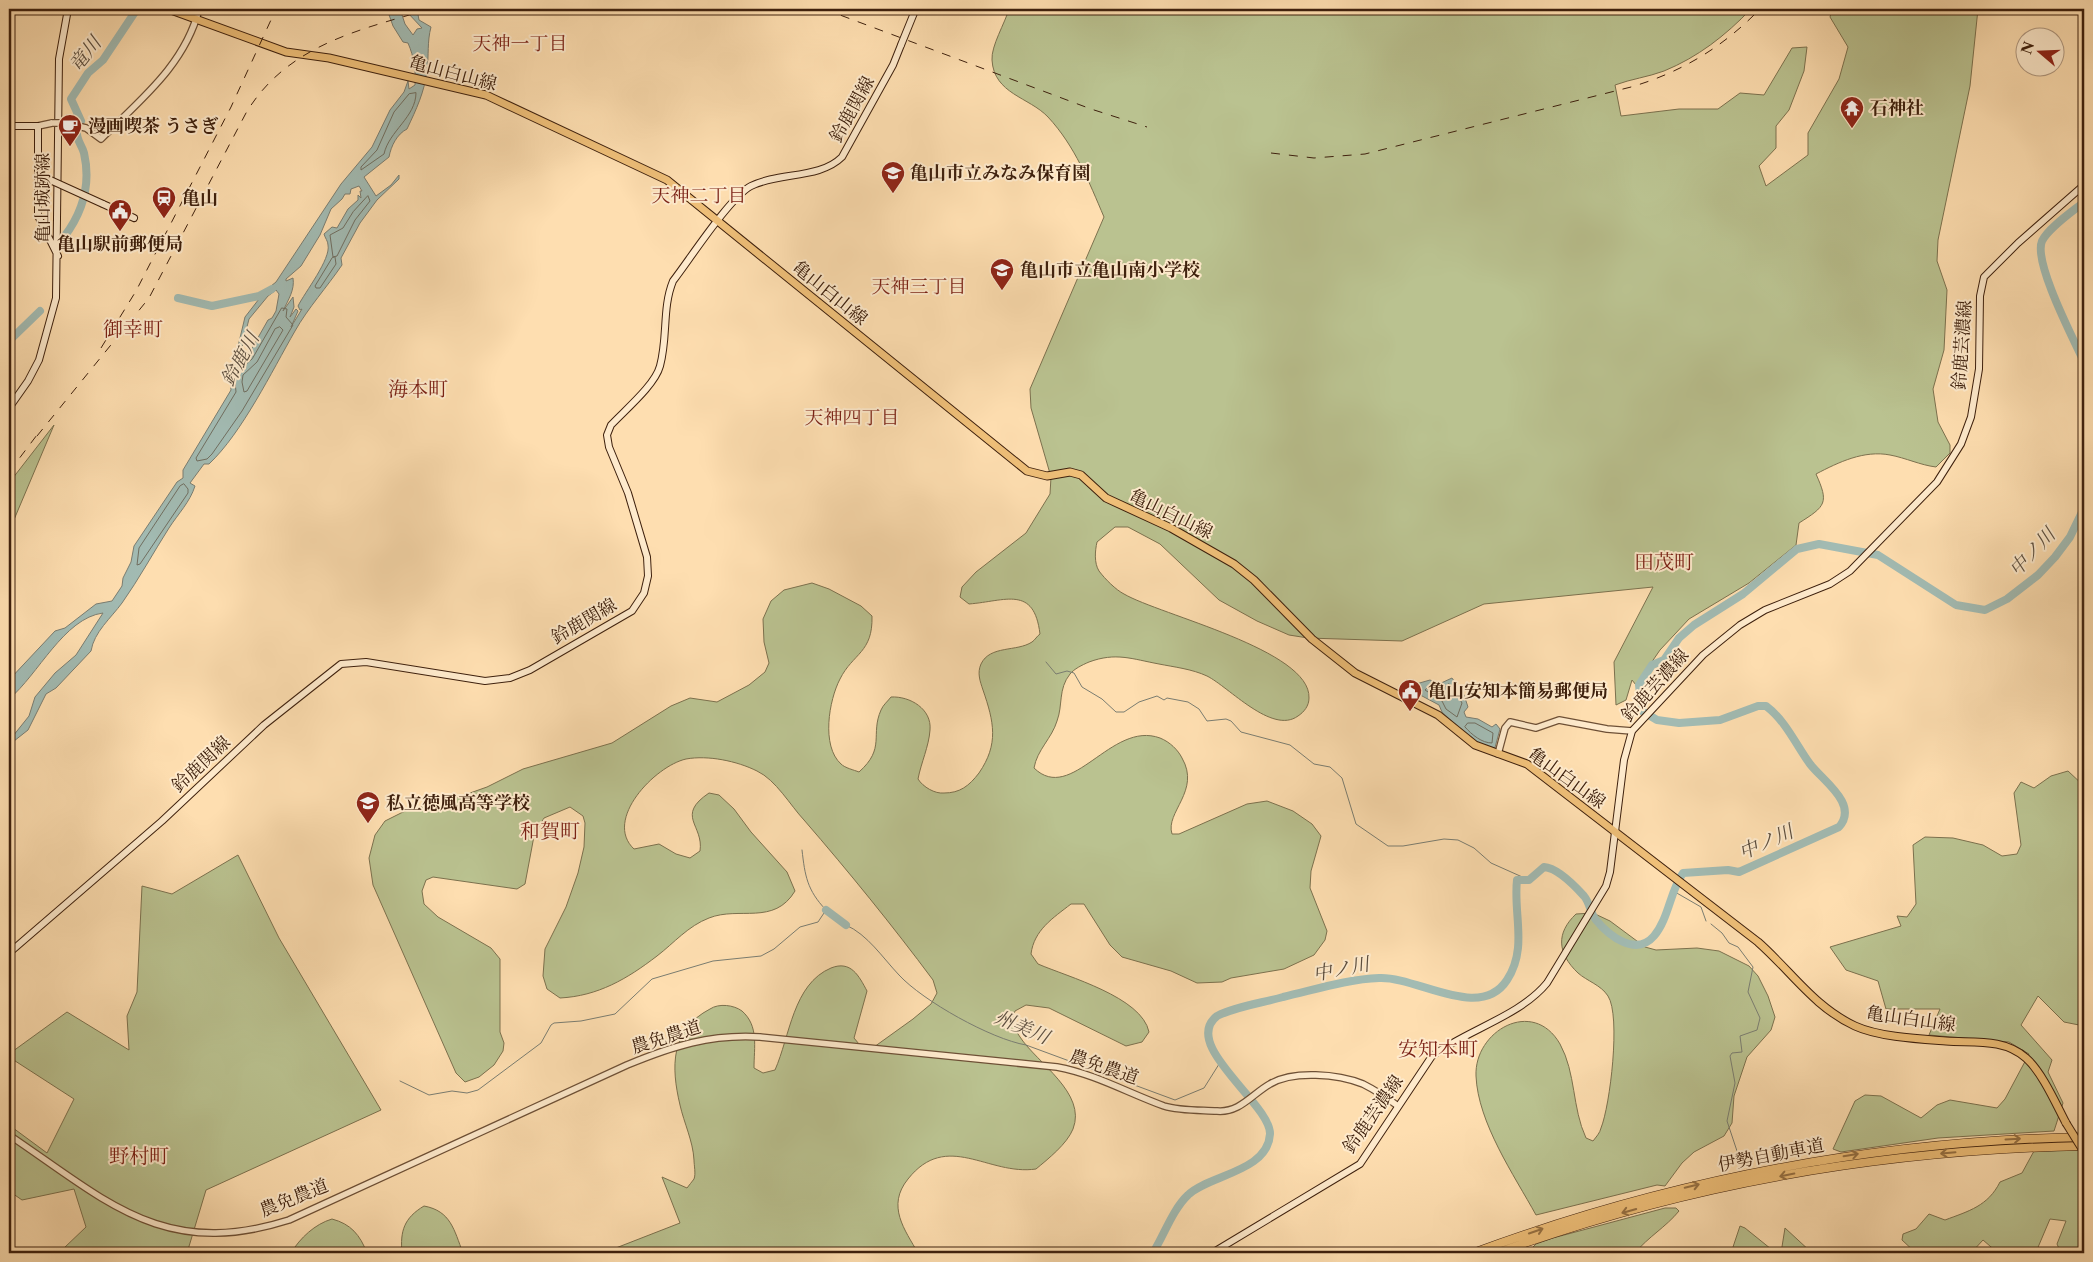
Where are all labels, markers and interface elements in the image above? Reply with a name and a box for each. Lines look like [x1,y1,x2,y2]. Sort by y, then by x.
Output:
north arrow [2016,28,2066,78]
water label: 竜川 [64,30,107,76]
district label: 天神一丁目 [472,32,568,55]
text: N [2017,39,2038,56]
street label: 亀山白山線 [407,51,499,95]
street label: 鈴鹿関線 [825,72,879,146]
temple icon: 石神社 [1839,95,1865,129]
place label: 石神社 [1870,97,1924,119]
cafe icon: 漫画喫茶 うさぎ [57,113,83,147]
place label: 漫画喫茶 うさぎ [88,115,219,137]
street label: 亀山城跡線 [32,153,54,243]
school or university icon: 亀山市立みなみ保育園 [880,160,906,194]
place label: 亀山市立みなみ保育園 [910,162,1090,184]
district label: 天神二丁目 [651,184,747,207]
station icon: 亀山 [151,185,177,219]
place label: 亀山 [182,187,218,209]
public building icon: 亀山駅前郵便局 [107,198,133,232]
place label: 亀山駅前郵便局 [57,233,183,255]
street label: 亀山白山線 [788,256,872,330]
school or university icon: 亀山市立亀山南小学校 [989,257,1015,291]
place label: 亀山市立亀山南小学校 [1020,259,1200,281]
district label: 天神三丁目 [871,275,967,298]
street label: 鈴鹿芸濃線 [1948,299,1976,391]
district label: 御幸町 [103,317,163,341]
water label: 鈴鹿川 [216,327,265,390]
district label: 海本町 [388,377,448,401]
district label: 天神四丁目 [804,406,900,429]
street label: 亀山白山線 [1126,484,1216,544]
water label: 中ノ川 [2004,522,2061,581]
district label: 田茂町 [1634,550,1694,574]
street label: 鈴鹿関線 [547,593,621,649]
street label: 鈴鹿芸濃線 [1617,644,1693,726]
public building icon: 亀山安知本簡易郵便局 [1397,678,1423,712]
place label: 亀山安知本簡易郵便局 [1428,680,1608,702]
street label: 鈴鹿関線 [167,731,235,797]
street label: 亀山白山線 [1524,743,1610,813]
school or university icon: 私立徳風高等学校 [355,790,381,824]
place label: 私立徳風高等学校 [386,792,530,814]
district label: 和賀町 [520,819,580,843]
water label: 中ノ川 [1735,819,1799,864]
water label: 中ノ川 [1311,952,1373,986]
street label: 亀山白山線 [1865,1002,1957,1036]
water label: 州美川 [991,1005,1055,1050]
street label: 農免農道 [628,1015,704,1059]
district label: 安知本町 [1398,1037,1478,1061]
street label: 農免農道 [1066,1045,1142,1089]
street label: 鈴鹿芸濃線 [1338,1071,1408,1157]
street label: 伊勢自動車道 [1716,1134,1826,1176]
one-way arrow [2005,1134,2021,1143]
district label: 野村町 [109,1144,169,1168]
one-way arrow [1941,1148,1957,1157]
one-way arrow [1843,1150,1859,1160]
one-way arrow [1780,1170,1796,1180]
street label: 農免農道 [257,1174,331,1222]
one-way arrow [1683,1181,1699,1190]
one-way arrow [1621,1207,1637,1217]
one-way arrow [1527,1226,1543,1235]

